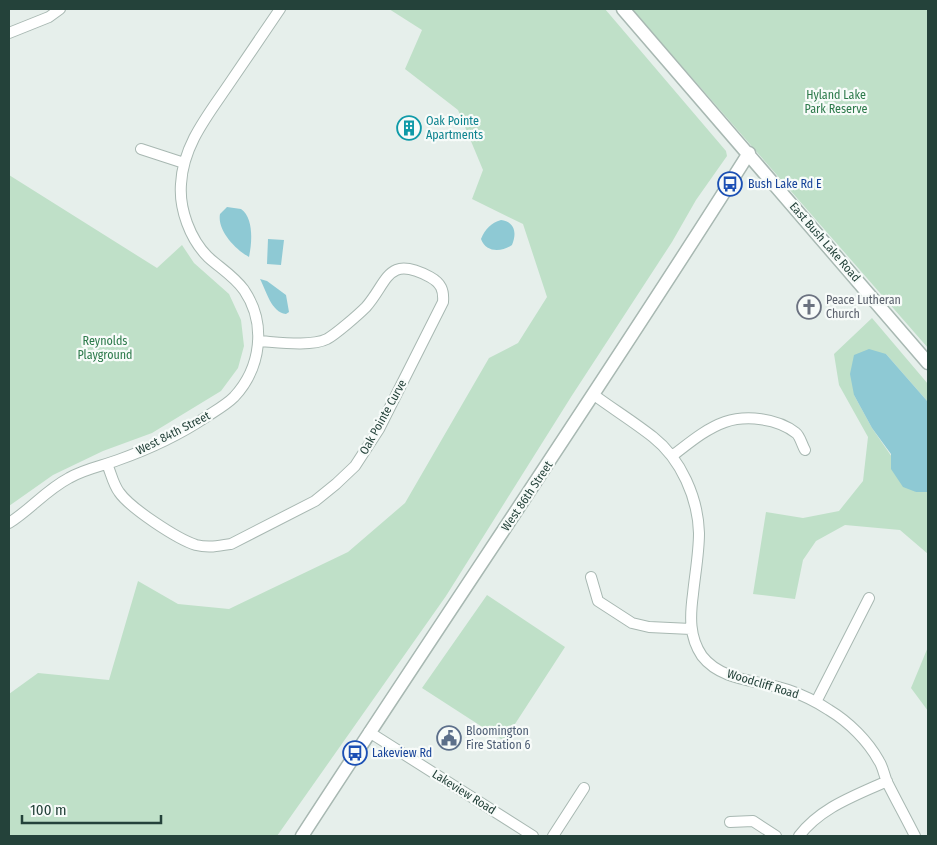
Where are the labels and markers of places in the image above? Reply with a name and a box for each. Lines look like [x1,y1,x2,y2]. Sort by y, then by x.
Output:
place label: Oak Pointe Apartments [426,114,483,142]
building icon: Oak Pointe Apartments [396,115,422,141]
bus stop icon: Bush Lake Rd E [717,171,743,197]
place label: Bush Lake Rd E [748,177,822,191]
place label: Peace Lutheran Church [826,293,901,321]
church icon: Peace Lutheran Church [796,294,822,320]
place label: Bloomington Fire Station 6 [466,724,531,752]
public building icon: Bloomington Fire Station 6 [436,725,462,751]
bus stop icon: Lakeview Rd [342,740,368,766]
place label: Lakeview Rd [372,746,432,760]

